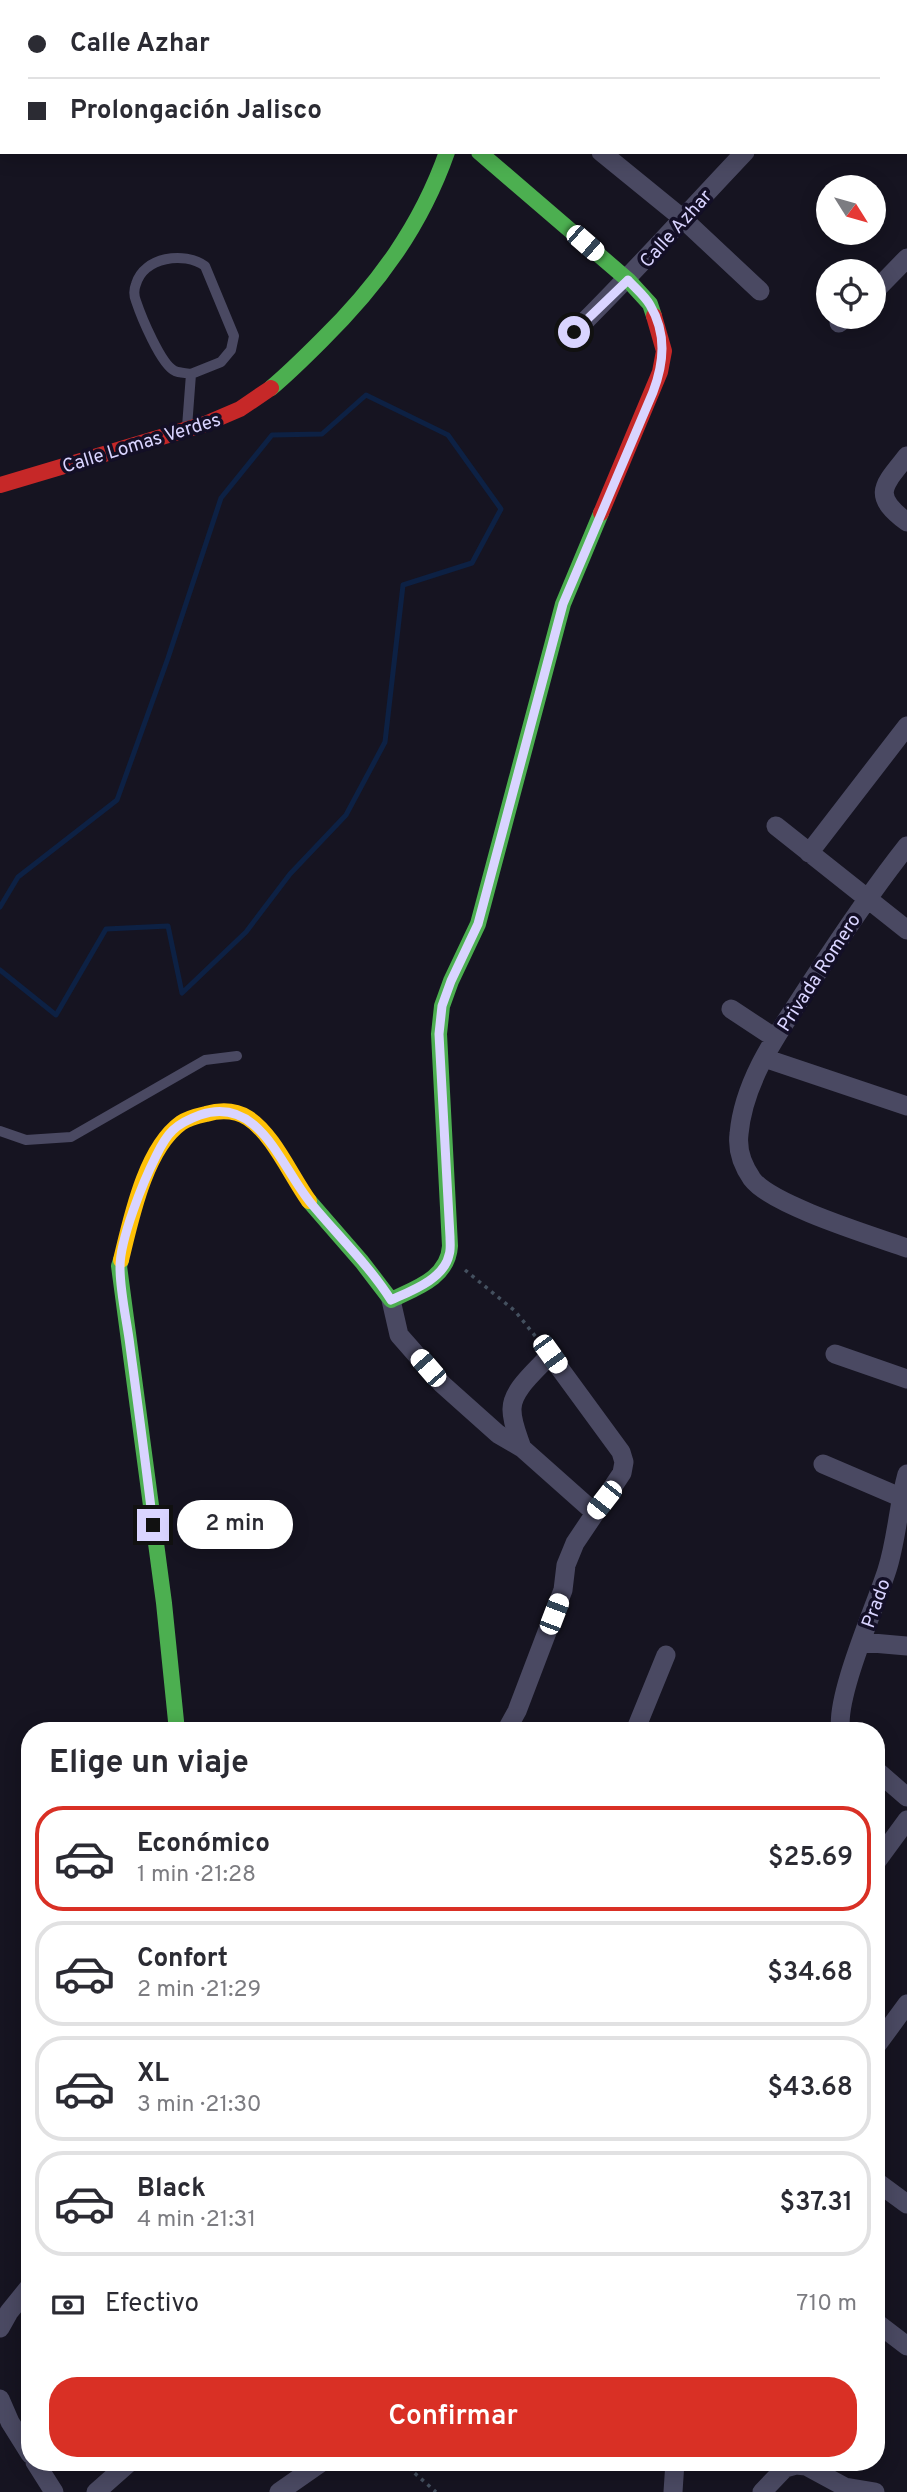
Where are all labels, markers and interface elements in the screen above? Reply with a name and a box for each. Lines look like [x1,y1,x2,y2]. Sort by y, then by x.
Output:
text: Calle Azhar [70,28,210,61]
text: Prolongación Jalisco [70,95,322,128]
north arrow [816,175,886,245]
map controls [816,175,886,329]
street label: Calle Azhar [635,185,718,273]
car [563,221,608,265]
button: locate [816,259,886,329]
route start [558,316,590,348]
street label: Calle Lomas Verdes [59,408,224,479]
street label: Privada Romero [773,910,867,1037]
car [530,1331,571,1377]
car [407,1345,450,1391]
car [583,1477,626,1523]
callout: 2 min [178,1500,293,1550]
route end [137,1509,169,1541]
text: 2 min [205,1510,265,1539]
street label: Prado [857,1576,897,1632]
car [537,1591,572,1637]
text: Elige un viaje [49,1744,249,1784]
icon: car [53,1827,116,1890]
text: Económico [137,1828,270,1861]
text: $25.69 [768,1842,853,1875]
text: 1 min · 21:28 [137,1861,256,1890]
icon: car [53,1942,116,2005]
text: Confort [137,1943,228,1976]
text: $34.68 [767,1957,853,1990]
text: 2 min · 21:29 [137,1976,261,2005]
icon: car [53,2057,116,2120]
text: XL [137,2058,169,2091]
text: $43.68 [768,2072,853,2105]
text: 3 min · 21:30 [137,2091,262,2120]
icon: car [53,2172,116,2235]
text: Black [137,2173,206,2206]
text: $37.31 [780,2187,853,2220]
text: 4 min · 21:31 [137,2206,256,2235]
icon: cash [49,2286,87,2324]
text: Efectivo [105,2288,199,2321]
text: 710 m [796,2290,857,2319]
button: Confirmar [49,2377,857,2457]

